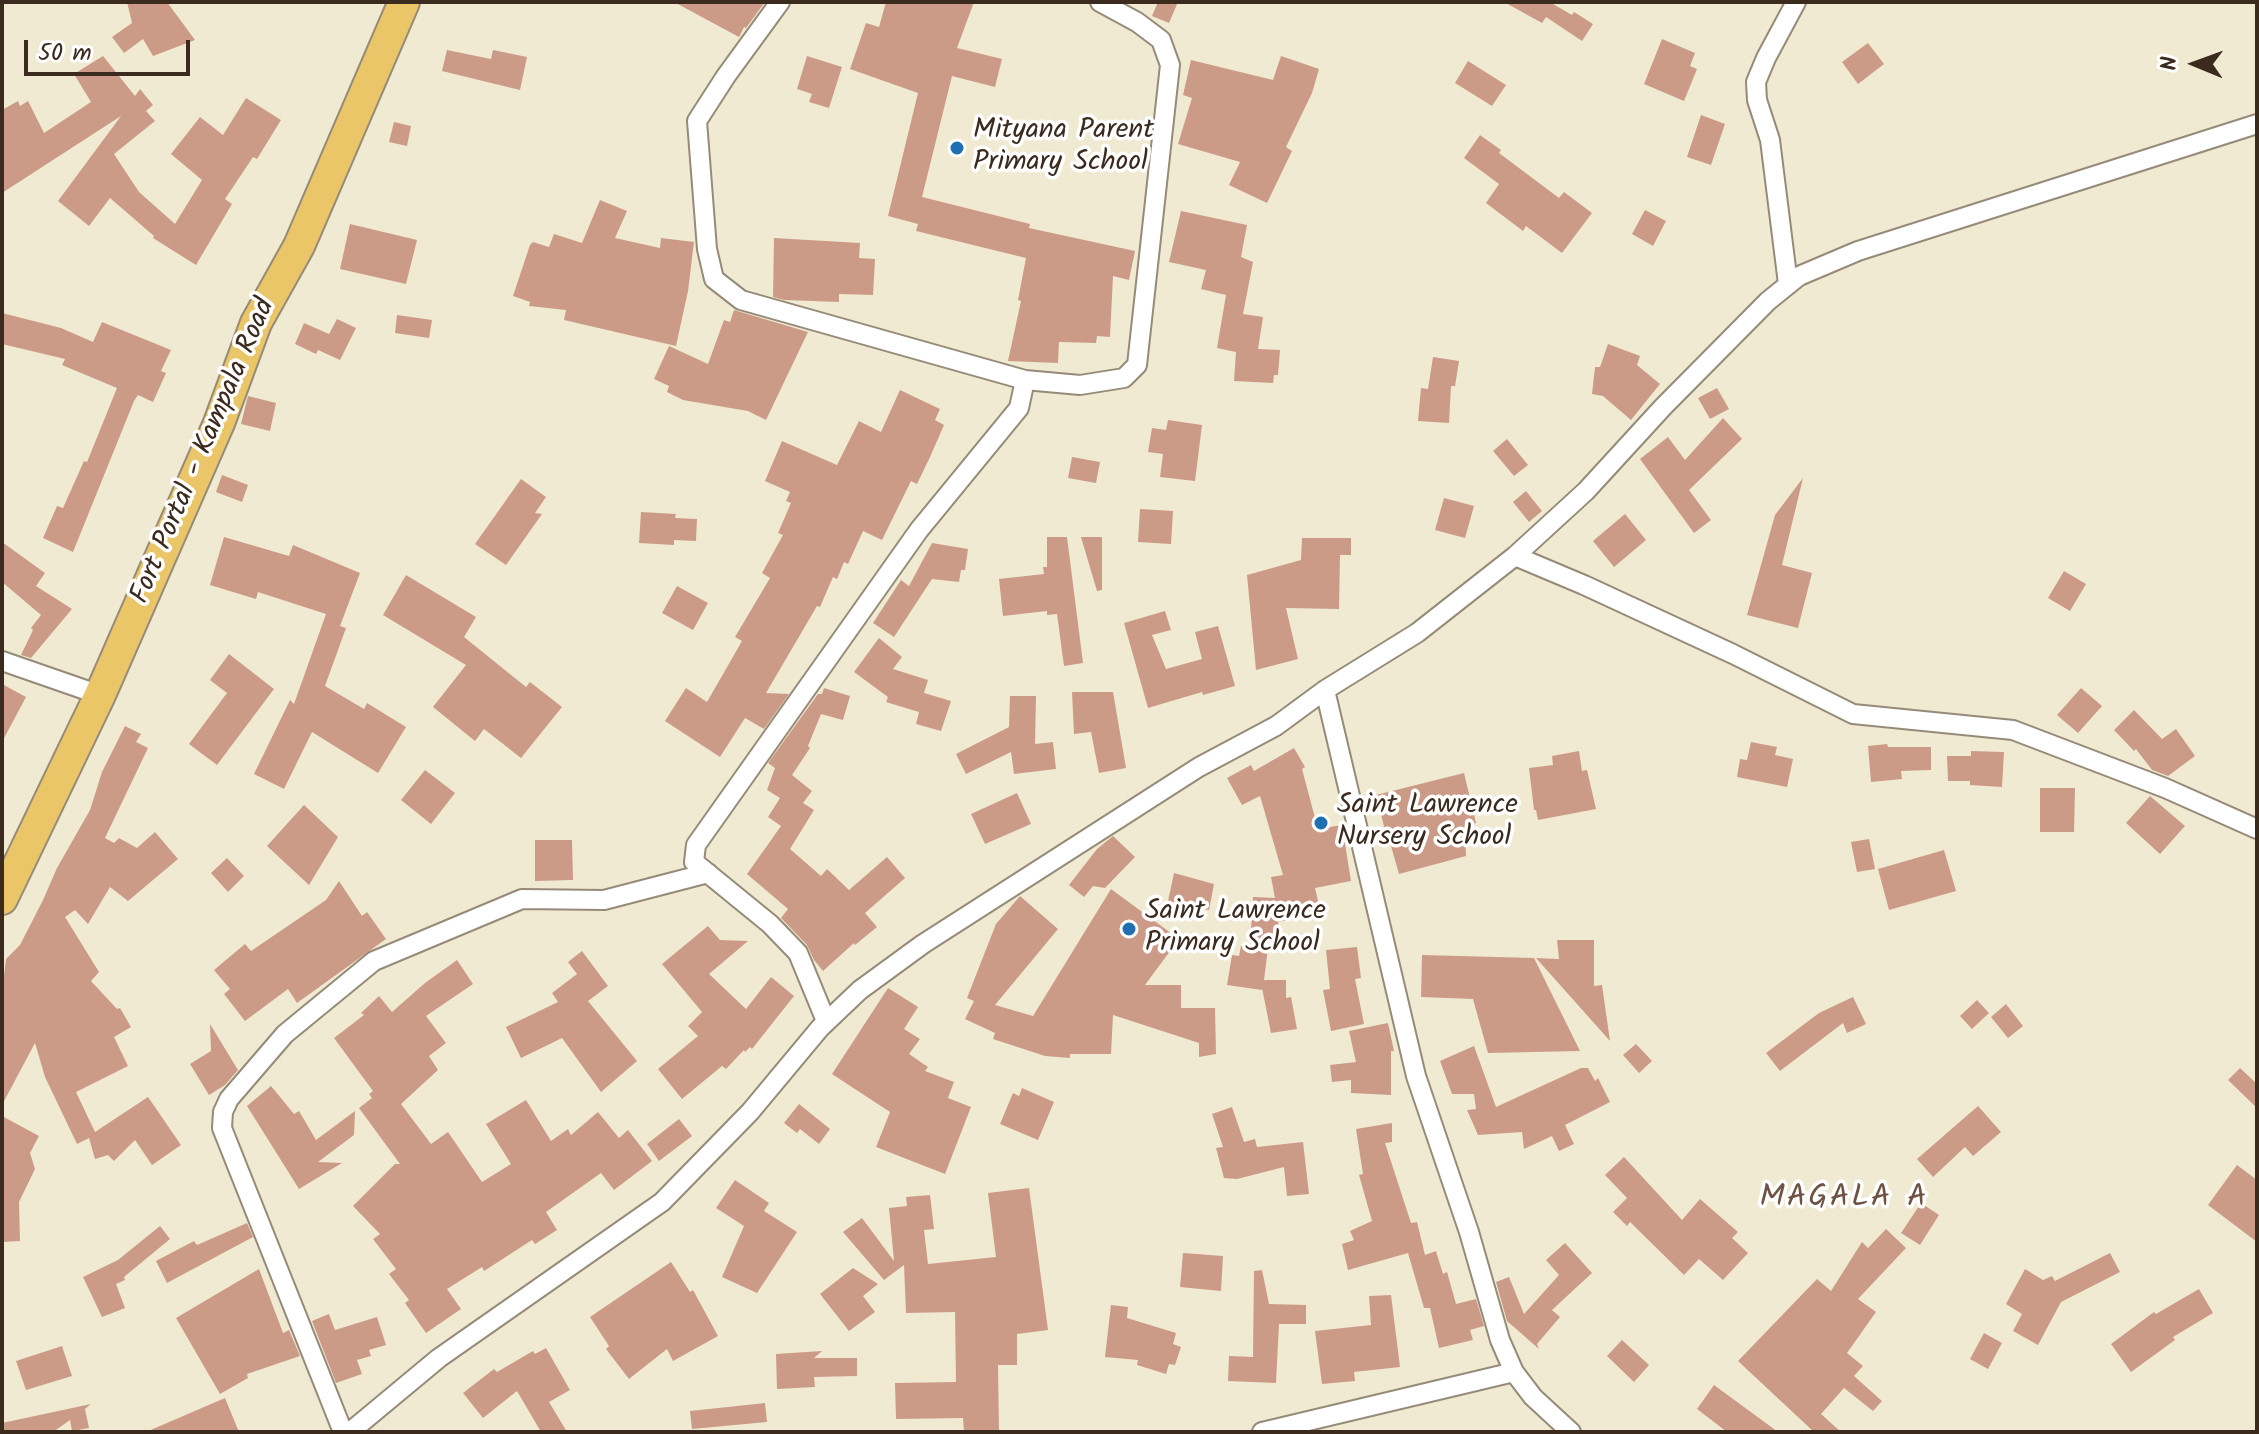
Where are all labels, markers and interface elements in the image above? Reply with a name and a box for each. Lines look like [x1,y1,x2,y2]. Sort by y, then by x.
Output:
scale bar [28,24,194,74]
north arrow [2155,24,2235,104]
text: 50 m [38,34,92,73]
text: N [2153,56,2188,71]
place label: Mityana Parent Primary School [973,115,1154,181]
marker: Mityana Parent Primary School [948,139,966,157]
street label: Fort Portal - Kampala Road [125,295,285,609]
place label: Saint Lawrence Nursery School [1337,790,1518,856]
marker: Saint Lawrence Nursery School [1312,814,1330,832]
place label: Saint Lawrence Primary School [1145,896,1326,962]
marker: Saint Lawrence Primary School [1120,920,1138,938]
district label: MAGALA A [1760,1182,1928,1220]

